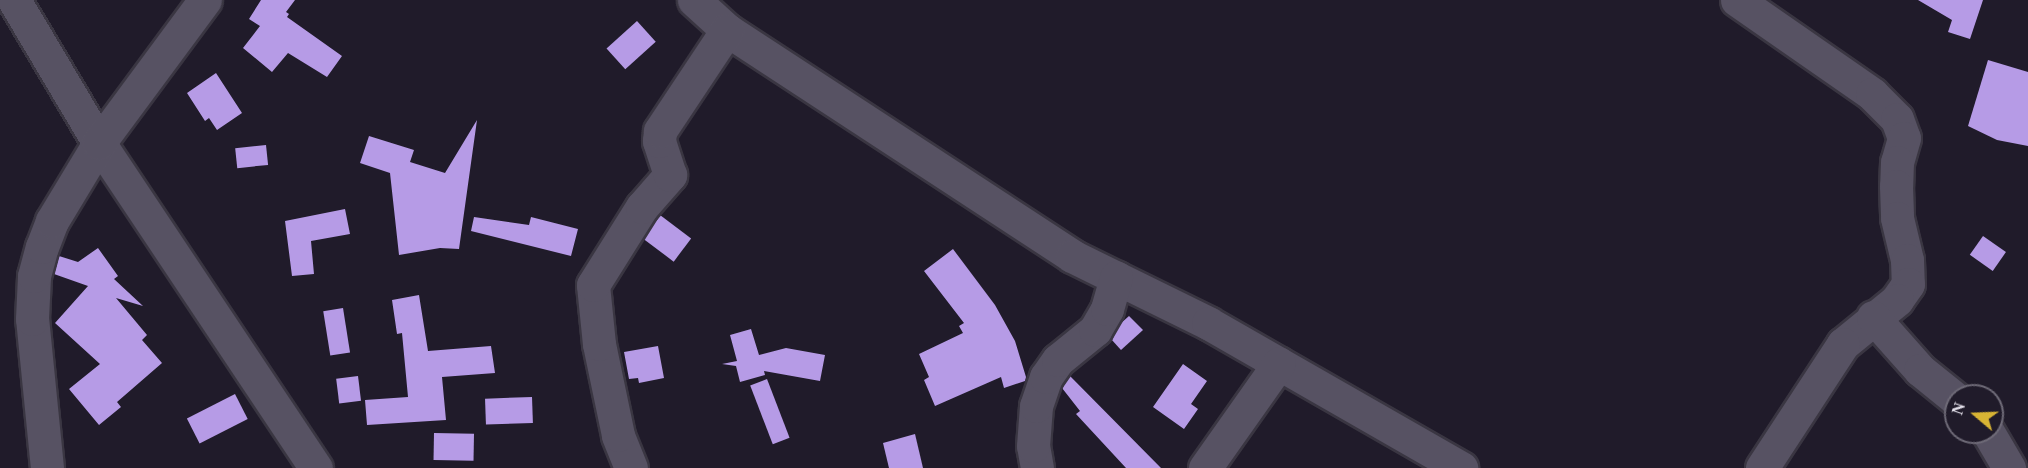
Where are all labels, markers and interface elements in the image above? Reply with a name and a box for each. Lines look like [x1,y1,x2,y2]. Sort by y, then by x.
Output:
north arrow [1944,384,2004,444]
text: N [1948,400,1968,417]

